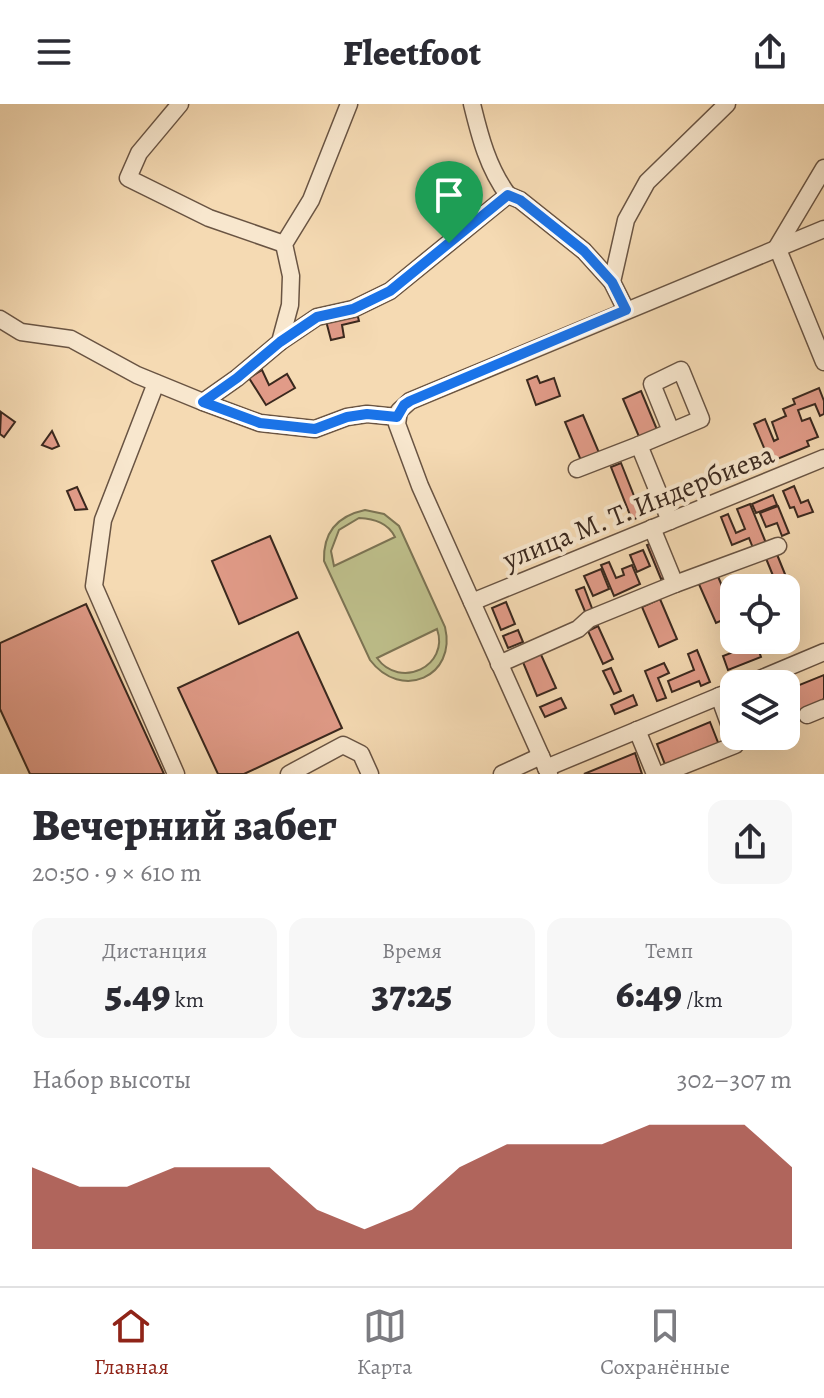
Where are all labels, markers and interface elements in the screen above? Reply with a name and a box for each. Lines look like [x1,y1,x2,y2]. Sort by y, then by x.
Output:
text: Fleetfoot [343,28,481,77]
icon: menu [32,30,76,74]
icon: share [748,30,792,74]
pin [415,161,483,243]
icon: arrive [427,173,471,217]
street label: улица М. Т. Индербиева [496,435,780,579]
map controls [720,574,800,750]
button: locate [720,574,800,654]
button: layers [720,670,800,750]
text: Вечерний забег [32,795,337,855]
button: share [708,800,792,884]
text: 20:50 · 9 × 610 m [32,855,202,890]
text: Дистанция [102,936,207,966]
text: Время [382,936,442,966]
text: Темп [645,936,693,966]
text: 5.49 [105,966,170,1021]
text: 37:25 [372,966,452,1021]
text: 6:49 [616,966,682,1021]
text: km [170,985,204,1015]
text: /km [682,985,723,1015]
text: Набор высоты [32,1062,191,1097]
text: 302–307 m [677,1062,792,1097]
tab: Главная [94,1304,169,1382]
tab: Карта [357,1304,412,1382]
tab: Сохранённые [600,1304,730,1382]

